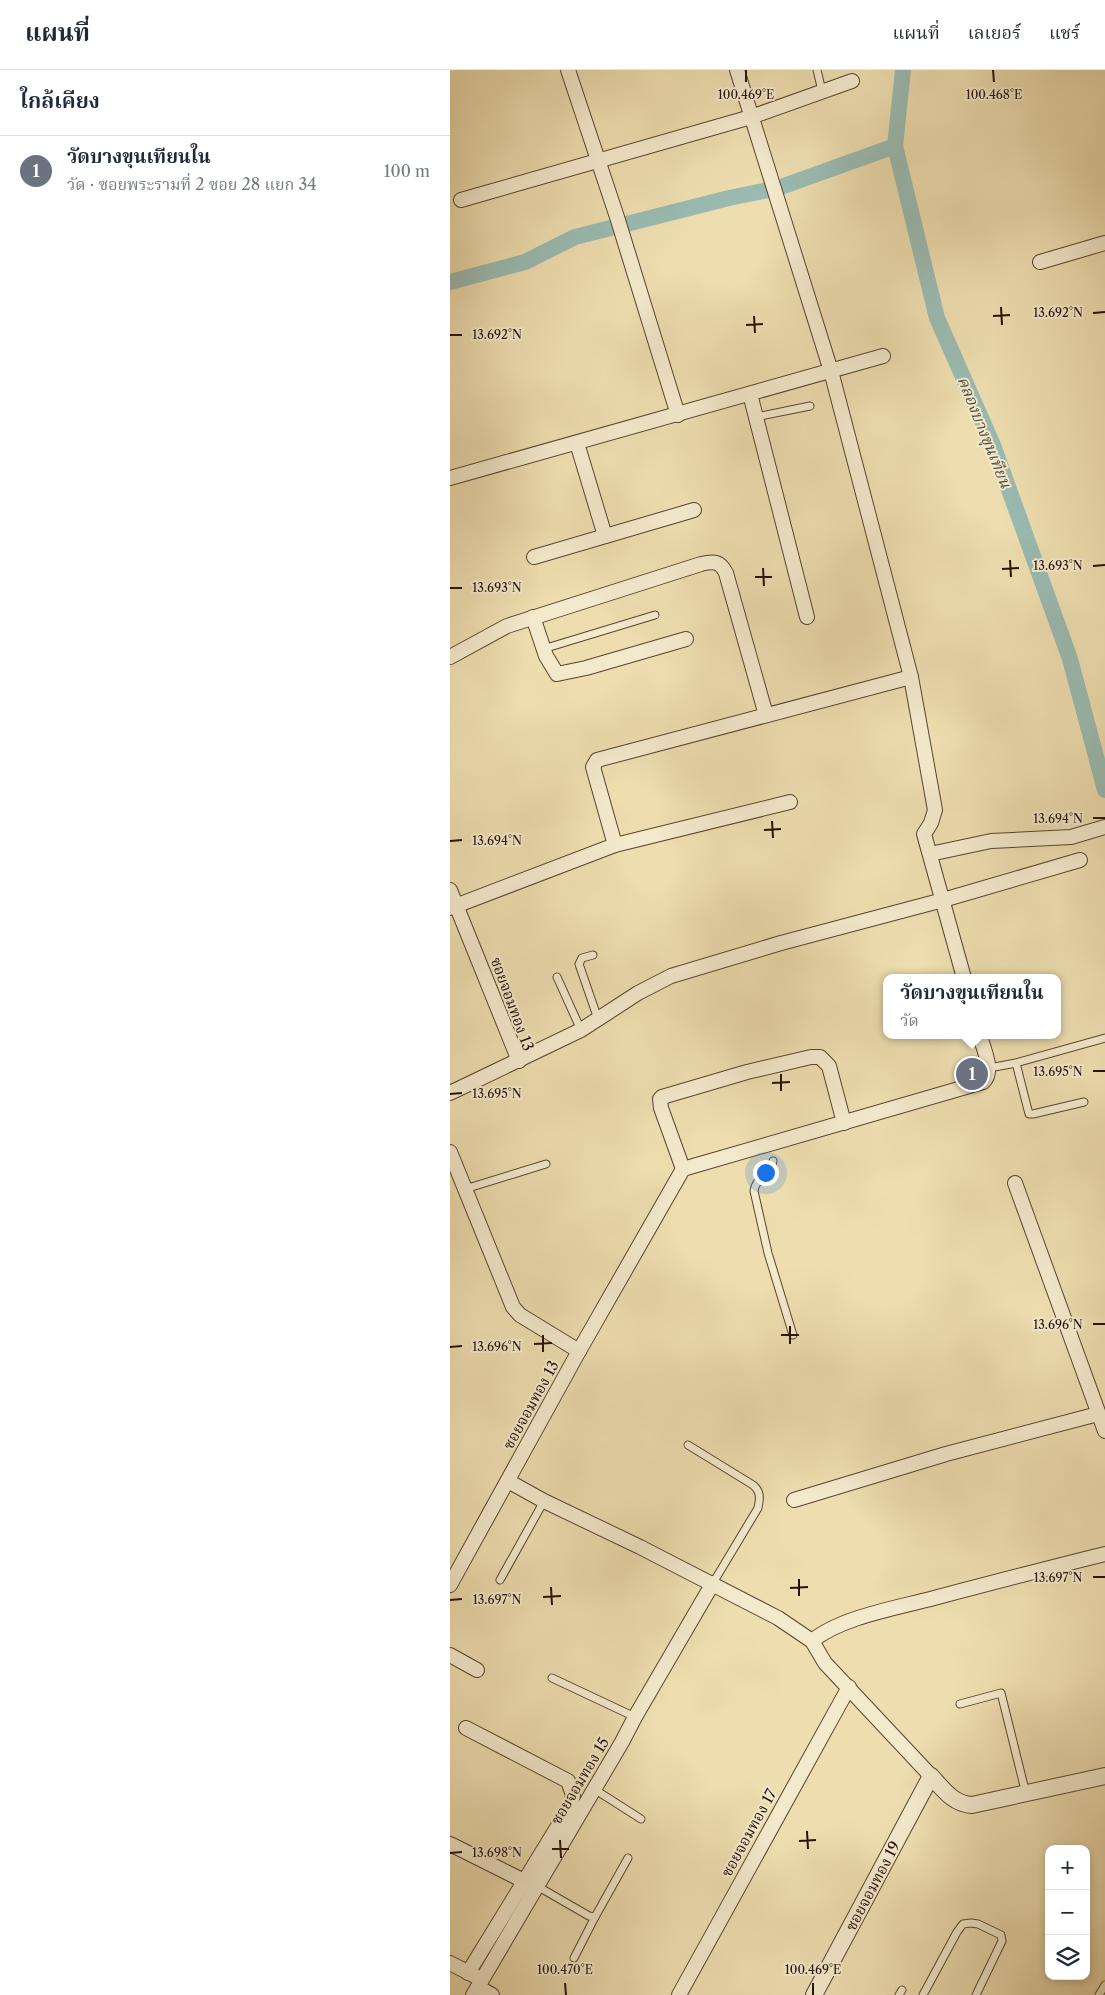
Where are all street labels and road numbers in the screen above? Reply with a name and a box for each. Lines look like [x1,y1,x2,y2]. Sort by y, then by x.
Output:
street label: ซอยจอมทอง 13 [487,954,538,1053]
street label: ซอยจอมทอง 13 [498,1357,563,1452]
street label: ซอยจอมทอง 15 [546,1734,613,1828]
street label: ซอยจอมทอง 17 [717,1785,781,1880]
street label: ซอยจอมทอง 19 [841,1838,904,1934]

